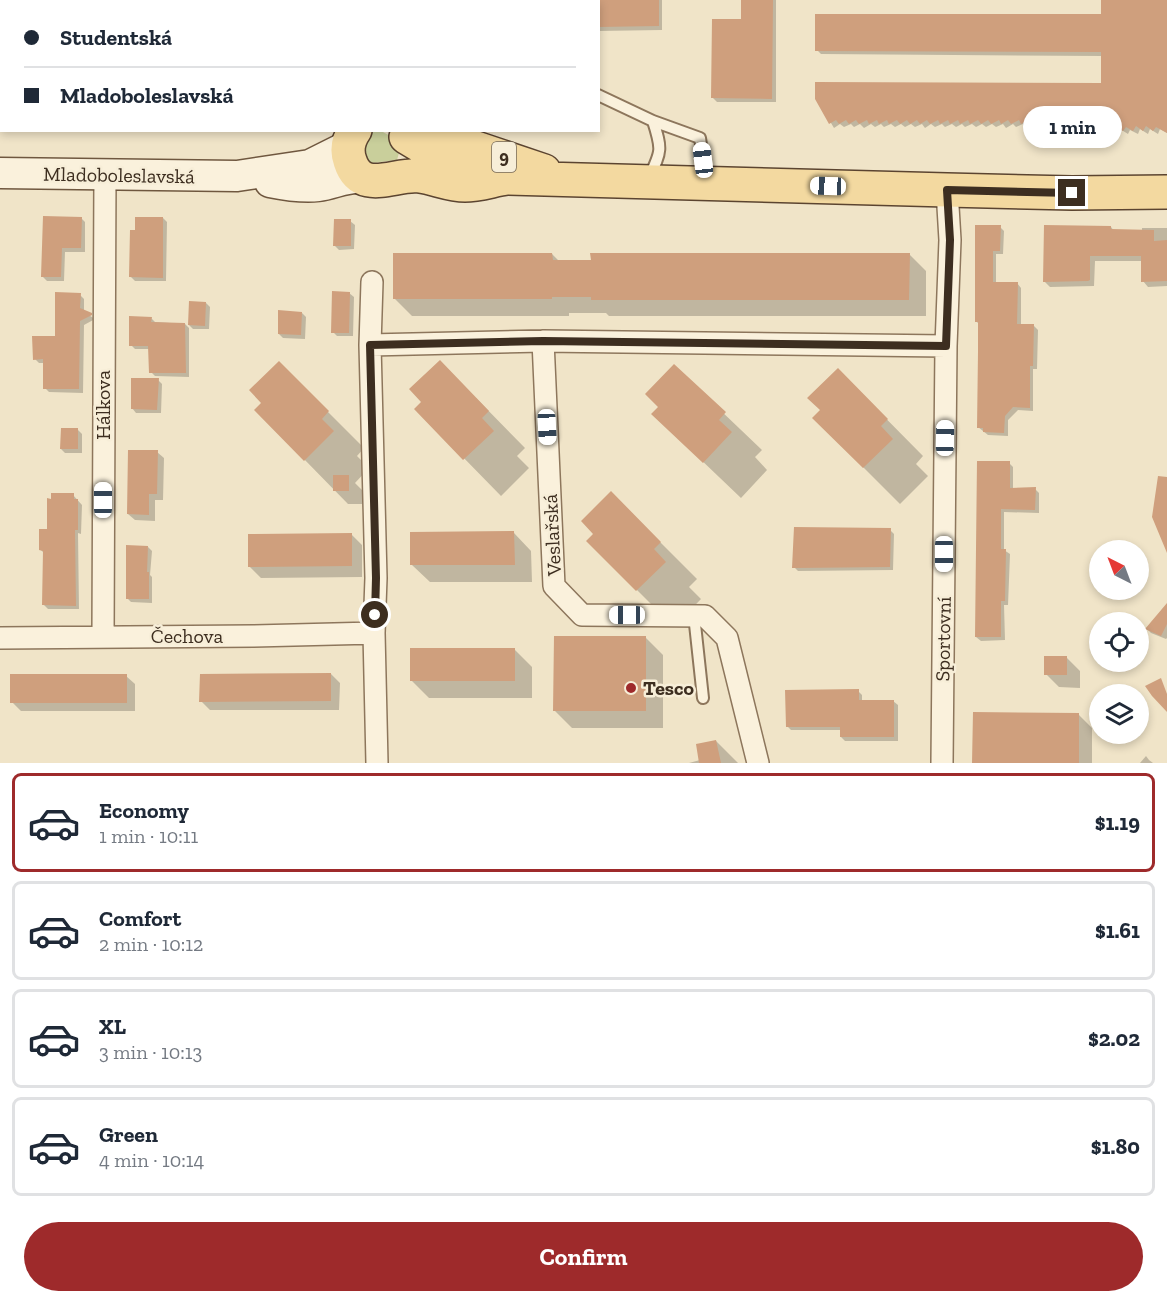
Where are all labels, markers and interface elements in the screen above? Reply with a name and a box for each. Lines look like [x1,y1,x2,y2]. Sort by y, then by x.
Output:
text: Studentská [60,24,172,51]
text: Mladoboleslavská [60,82,234,109]
callout: 1 min [1022,106,1122,148]
text: 1 min [1049,115,1096,139]
car [692,141,714,179]
road number: 9 [492,142,516,172]
street label: Mladoboleslavská [43,162,195,188]
car [810,176,846,196]
route end [1058,179,1085,206]
street label: Hálkova [91,370,115,440]
car [537,409,557,445]
car [936,420,954,456]
car [94,482,112,518]
street label: Veslařská [538,493,566,578]
car [935,536,953,572]
north arrow [1089,540,1149,600]
map controls [1089,540,1149,744]
street label: Sportovní [930,596,956,682]
route start [361,601,388,628]
car [609,606,645,624]
button: locate [1089,612,1149,672]
street label: Čechova [151,624,224,648]
place label: Tesco [643,676,694,700]
marker: Tesco [624,681,638,695]
button: layers [1089,684,1149,744]
icon: car [27,796,81,850]
text: Economy [99,797,189,824]
text: $1.19 [1095,809,1140,836]
text: 1 min · 10:11 [99,824,198,848]
icon: car [27,904,81,958]
text: Comfort [99,905,181,932]
text: $1.61 [1095,917,1140,944]
text: 2 min · 10:12 [99,932,203,956]
icon: car [27,1012,81,1066]
text: XL [99,1013,126,1040]
text: $2.02 [1088,1025,1140,1052]
text: 3 min · 10:13 [99,1040,202,1064]
icon: car [27,1120,81,1174]
text: Green [99,1121,158,1148]
text: $1.80 [1091,1133,1140,1160]
text: 4 min · 10:14 [99,1148,204,1172]
button: Confirm [24,1222,1143,1291]

